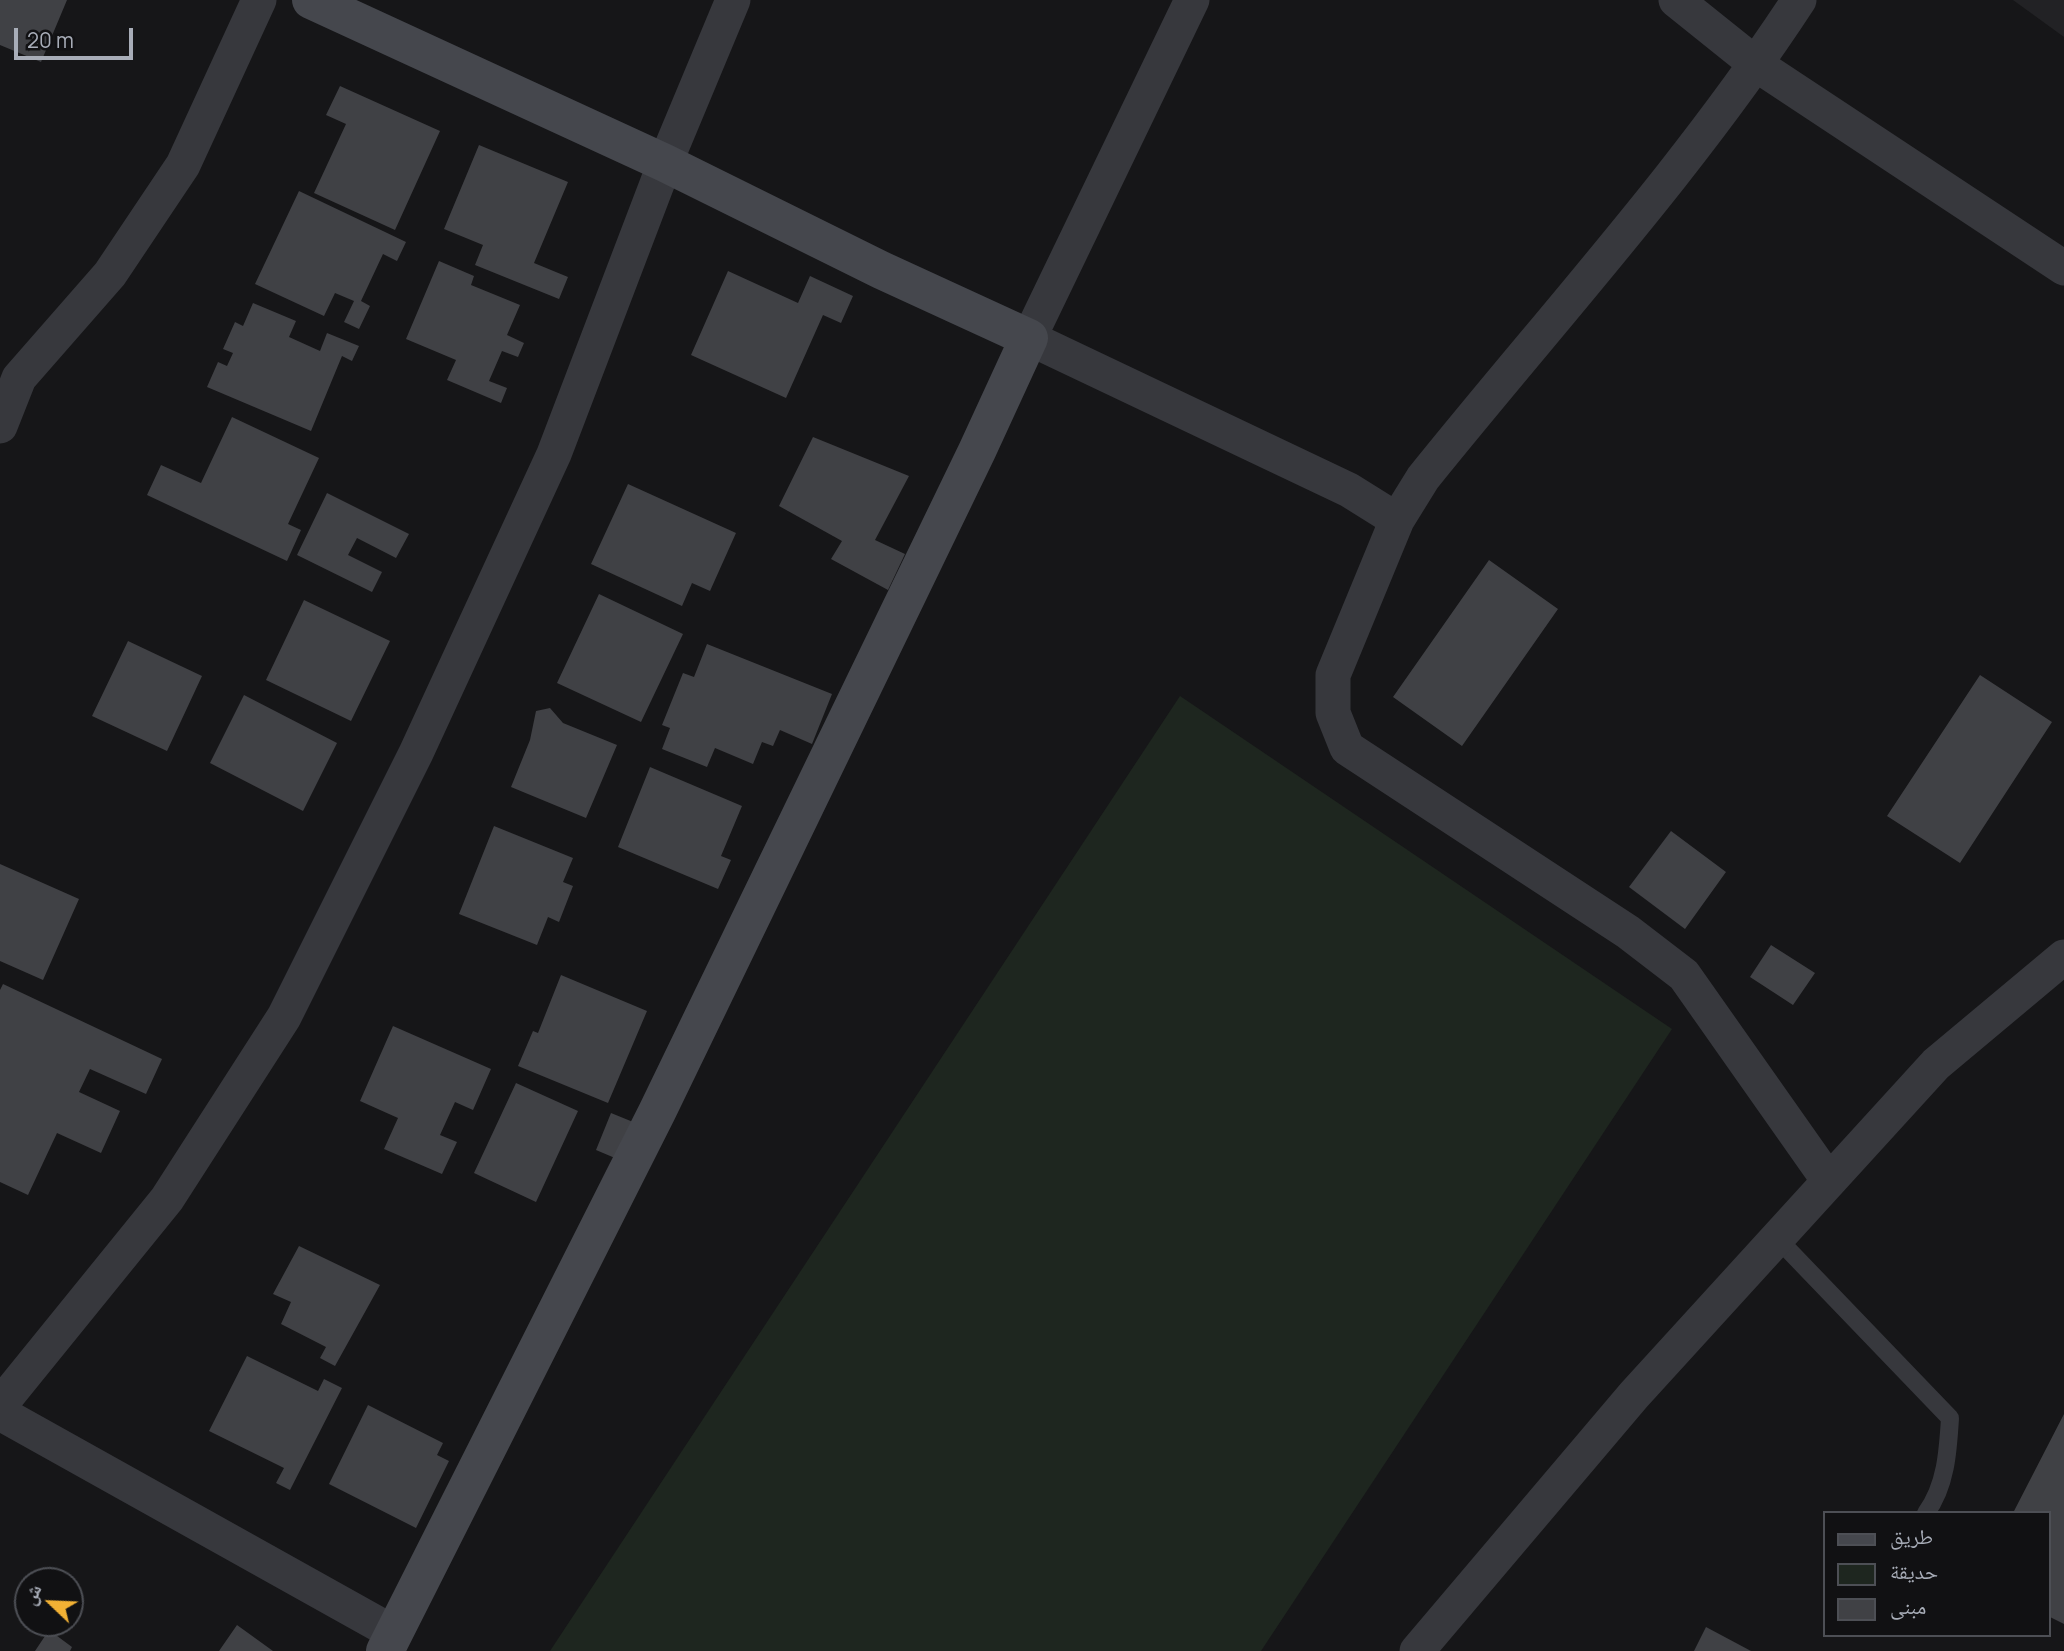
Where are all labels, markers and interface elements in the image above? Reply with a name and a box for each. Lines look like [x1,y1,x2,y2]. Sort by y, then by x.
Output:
scale bar [18,14,136,58]
text: 20 m [27,26,74,54]
legend [1822,1511,2050,1637]
text: طريق [1890,1522,1933,1550]
text: حديقة [1890,1557,1938,1585]
north arrow [14,1567,84,1637]
text: ش [16,1580,47,1609]
text: مبنى [1890,1592,1926,1620]

